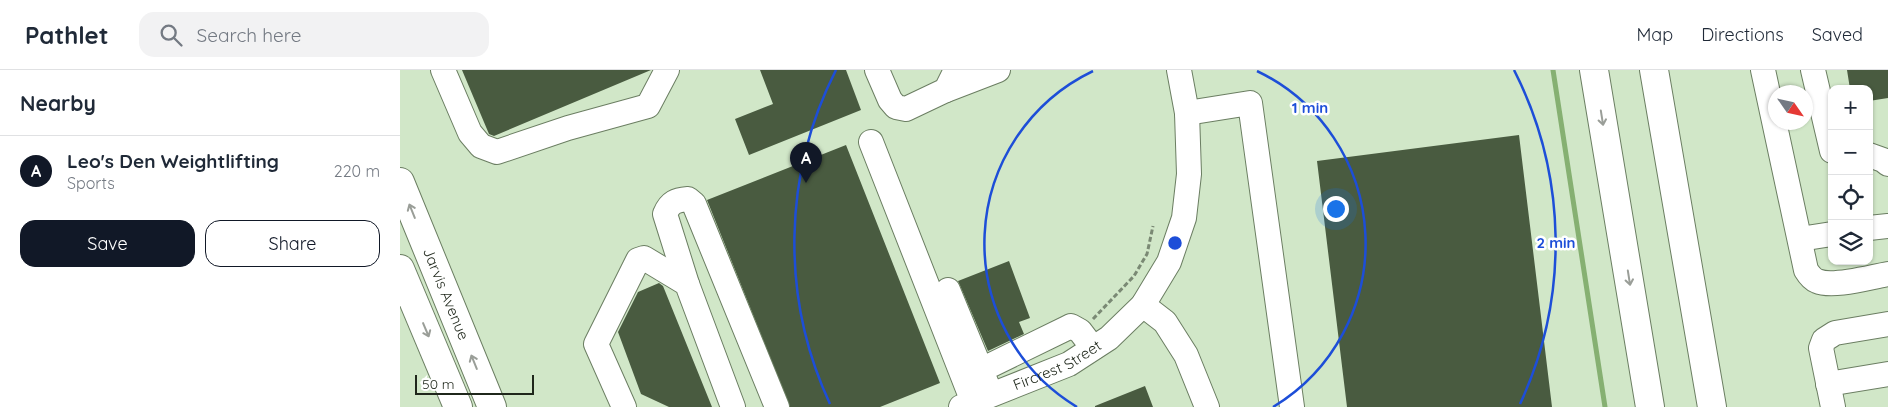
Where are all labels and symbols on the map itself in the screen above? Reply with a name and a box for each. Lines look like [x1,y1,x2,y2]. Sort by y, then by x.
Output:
north arrow [1768,85,1813,130]
text: 1 min [1292,98,1328,117]
one-way arrow [1598,110,1608,126]
pin: A [790,142,822,183]
your location [1323,196,1349,222]
one-way arrow [407,204,416,219]
text: 2 min [1536,233,1576,252]
centre of rings [1166,234,1184,252]
street label: Jarvis Avenue [419,245,474,343]
one-way arrow [1624,270,1634,286]
one-way arrow [422,323,431,338]
street label: Fircrest Street [1010,336,1105,394]
one-way arrow [469,355,478,370]
scale bar [415,372,534,395]

